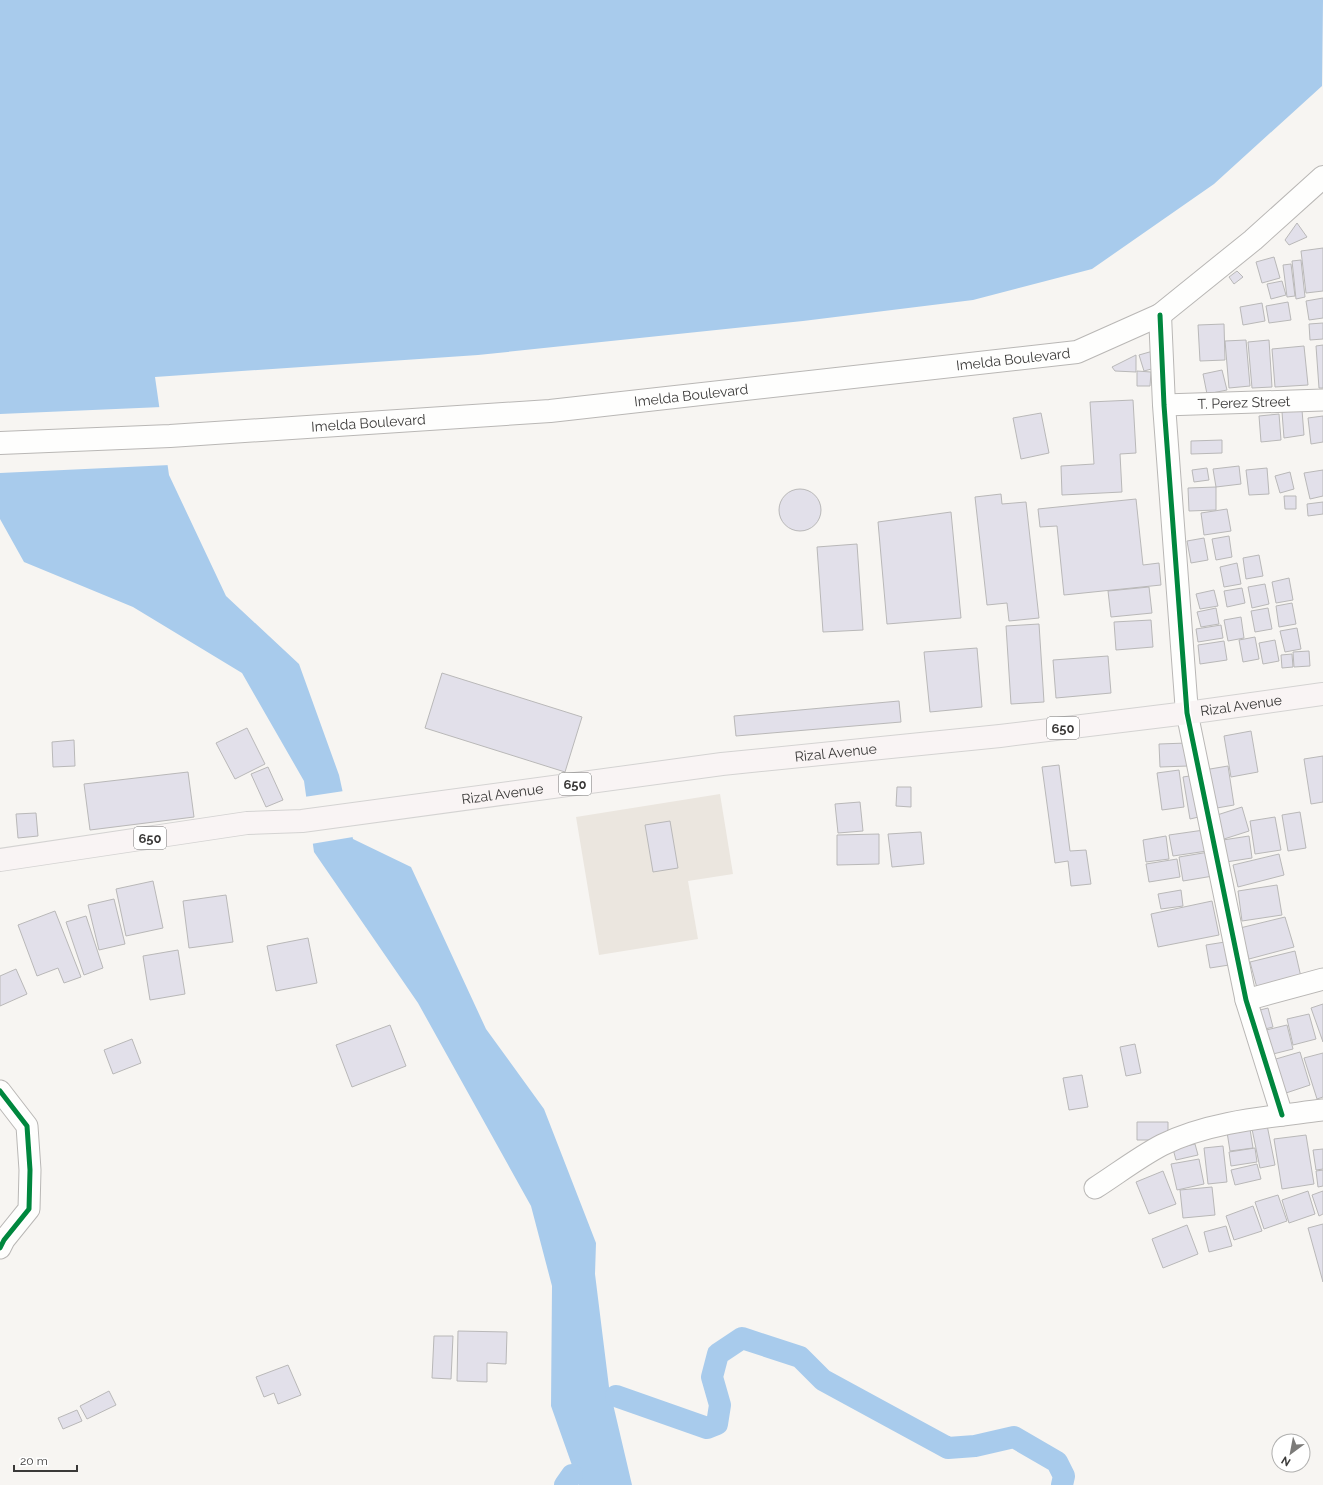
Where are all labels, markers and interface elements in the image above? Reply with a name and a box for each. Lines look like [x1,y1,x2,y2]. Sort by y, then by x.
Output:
street label: Imelda Boulevard [955,345,1071,373]
street label: Imelda Boulevard [633,381,749,410]
street label: T. Perez Street [1197,393,1291,412]
street label: Imelda Boulevard [311,411,426,435]
street label: Rizal Avenue [1199,692,1283,719]
road number: 650 [1047,717,1079,739]
street label: Rizal Avenue [794,740,878,765]
road number: 650 [559,773,591,795]
street label: Rizal Avenue [460,780,544,807]
road number: 650 [134,827,166,849]
north arrow [1271,1433,1311,1473]
scale bar [14,1447,77,1473]
text: N [1279,1453,1293,1469]
text: 20 m [20,1454,48,1468]

